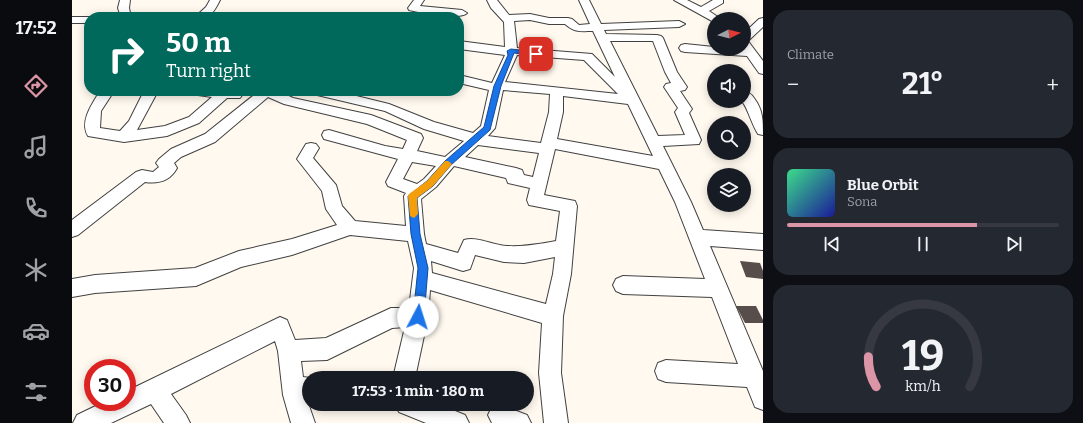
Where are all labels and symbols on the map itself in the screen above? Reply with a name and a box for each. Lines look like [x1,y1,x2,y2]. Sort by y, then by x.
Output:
north arrow [707,12,751,56]
pin [519,37,553,71]
position arrow [397,296,439,338]
speed limit sign: 30 [84,359,136,411]

